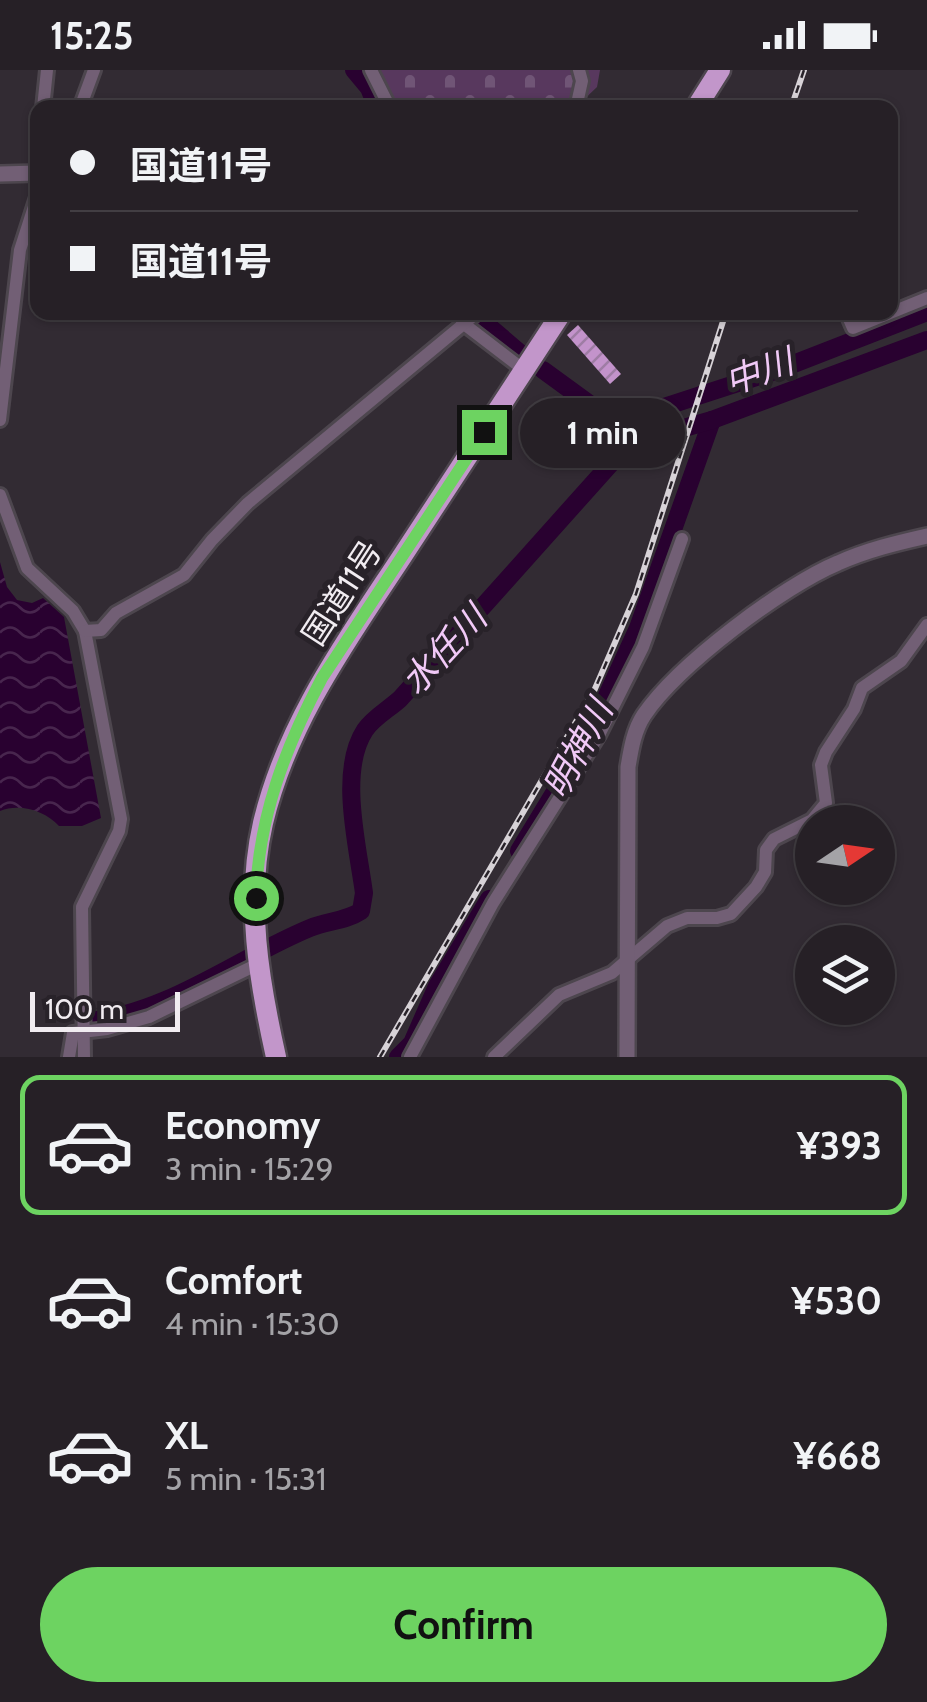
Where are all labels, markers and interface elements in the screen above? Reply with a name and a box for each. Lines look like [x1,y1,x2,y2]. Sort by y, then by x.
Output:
text: 15:25 [50,12,133,59]
text: 国道11号 [130,142,272,189]
text: 国道11号 [130,238,272,285]
water label: 中川 [719,338,803,404]
callout: 1 min [519,397,684,467]
route end [462,410,507,455]
text: 1 min [566,413,639,452]
street label: 国道11号 [293,533,390,652]
water label: 水任川 [392,594,498,703]
water label: 明神川 [534,689,623,805]
north arrow [795,805,895,905]
map controls [795,805,895,1025]
route start [234,876,279,921]
button: layers [795,925,895,1025]
scale bar [30,987,180,1031]
text: 100 m [45,992,124,1026]
icon: car [45,1100,135,1190]
text: Economy [165,1102,320,1149]
text: ¥393 [797,1122,882,1169]
text: 3 min · 15:29 [165,1149,334,1188]
icon: car [45,1255,135,1345]
text: Comfort [165,1257,302,1304]
text: ¥530 [791,1277,882,1324]
text: 4 min · 15:30 [165,1304,340,1343]
icon: car [45,1410,135,1500]
text: XL [165,1412,208,1459]
text: ¥668 [793,1432,882,1479]
text: 5 min · 15:31 [165,1459,326,1498]
button: Confirm [40,1567,887,1682]

